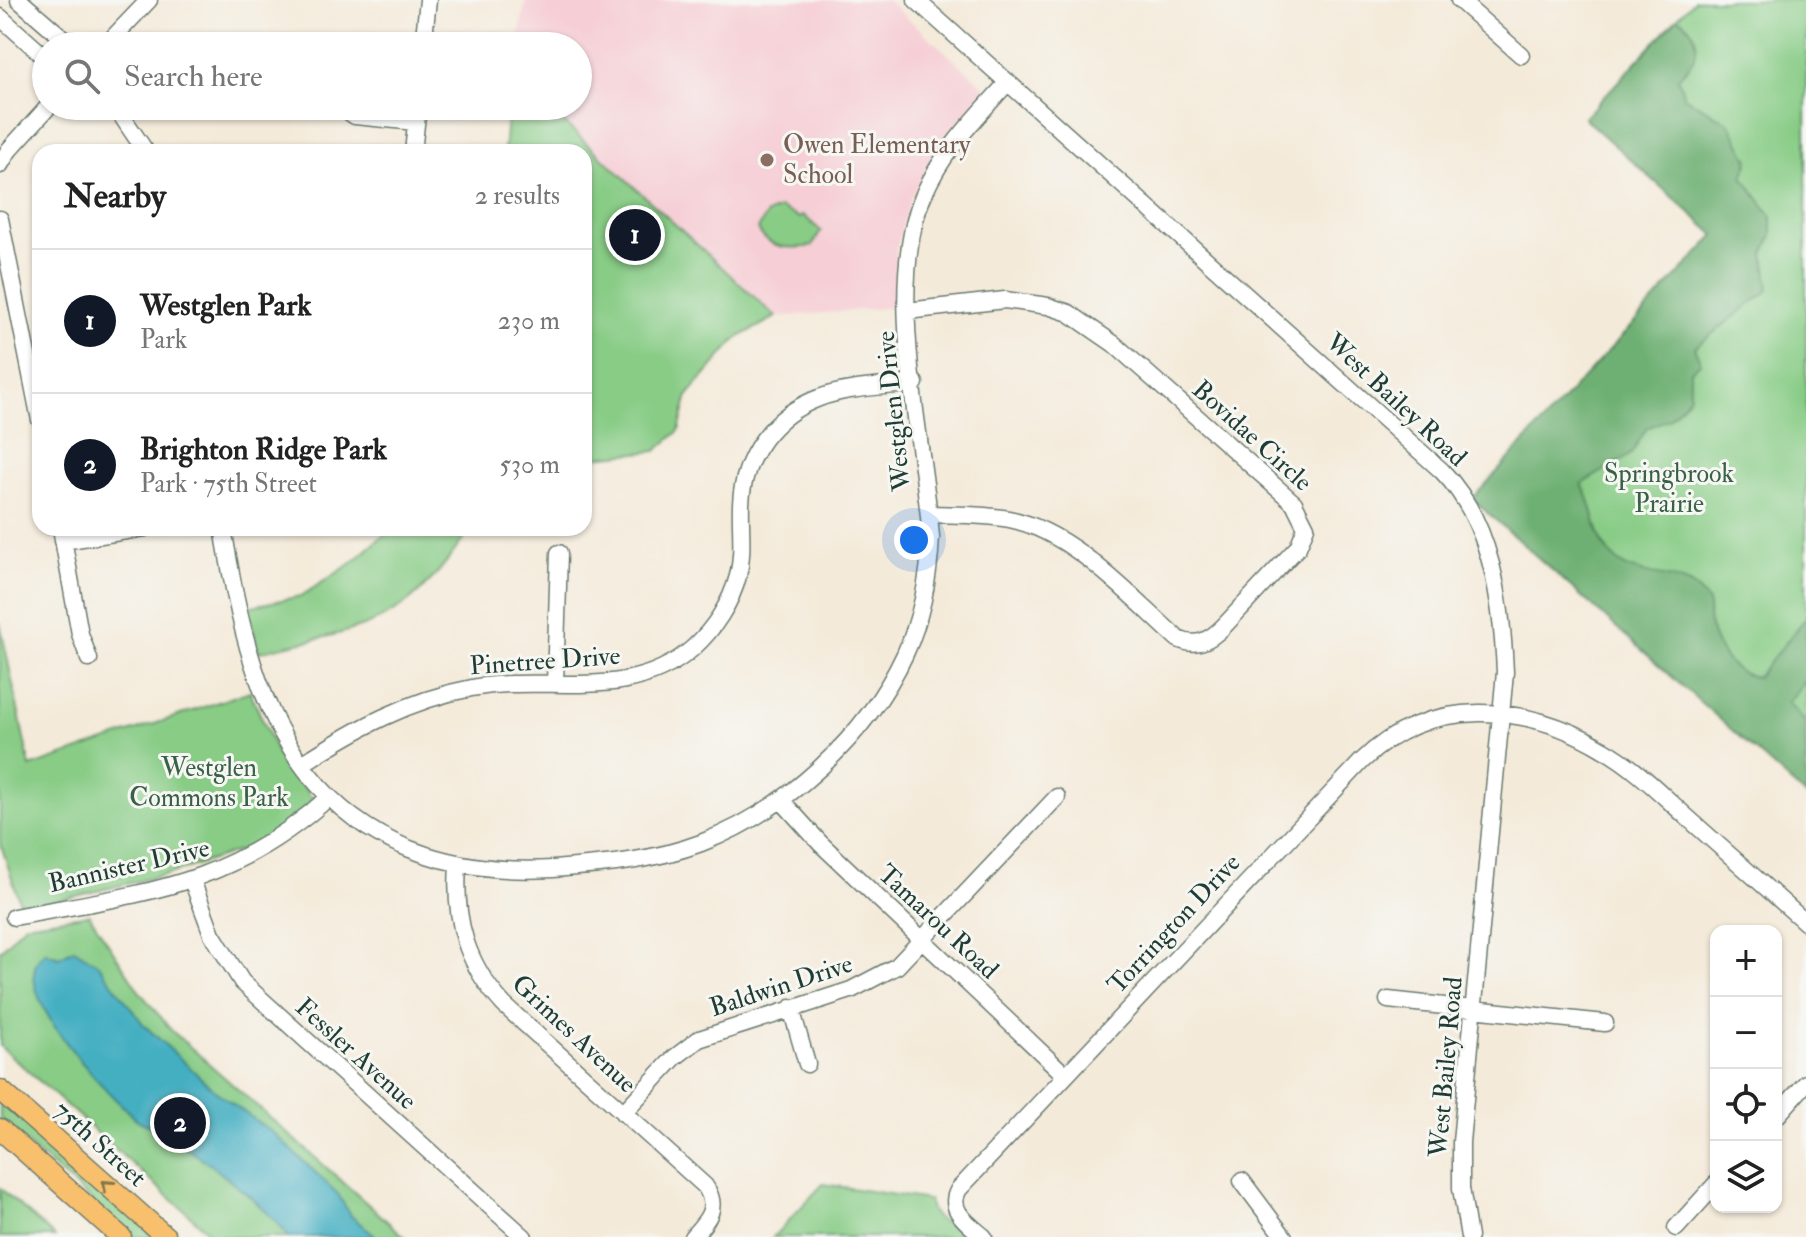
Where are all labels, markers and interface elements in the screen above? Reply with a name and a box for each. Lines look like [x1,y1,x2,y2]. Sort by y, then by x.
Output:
search box [32,32,592,120]
icon: search [60,54,104,98]
text: Search here [124,58,263,95]
place label: Owen Elementary School [783,129,971,191]
marker: Owen Elementary School [758,151,776,169]
text: Nearby [64,175,166,218]
text: 2 results [475,180,560,212]
pin: 1 [609,205,661,265]
text: Westglen Park [140,287,312,324]
text: 1 [85,305,95,337]
text: 230 m [498,305,560,337]
text: Park [140,324,187,356]
street label: West Bailey Road [1318,326,1473,474]
street label: Westglen Drive [870,329,918,494]
street label: Bovidae Circle [1185,374,1319,498]
text: Brighton Ridge Park [140,431,387,468]
text: 2 [83,449,97,481]
text: 530 m [500,449,560,481]
park label: Springbrook Prairie [1604,458,1735,520]
text: Park · 75th Street [140,468,317,500]
your location [894,520,934,560]
street label: Pinetree Drive [469,640,622,682]
park label: Westglen Commons Park [129,752,289,814]
street label: Bannister Drive [45,832,213,900]
street label: Torrington Drive [1101,847,1247,1001]
street label: Tamarou Road [871,858,1005,986]
map controls [1710,925,1782,1213]
button: + [1710,925,1782,997]
street label: Baldwin Drive [706,948,857,1024]
street label: Grimes Avenue [505,968,643,1100]
street label: West Bailey Road [1422,975,1470,1160]
street label: Fessler Avenue [289,991,423,1117]
button: − [1710,997,1782,1069]
button: locate [1710,1069,1782,1141]
pin: 2 [154,1093,206,1153]
street label: 75th Street [47,1094,153,1194]
button: layers [1710,1141,1782,1213]
one-way arrow [102,1180,117,1195]

